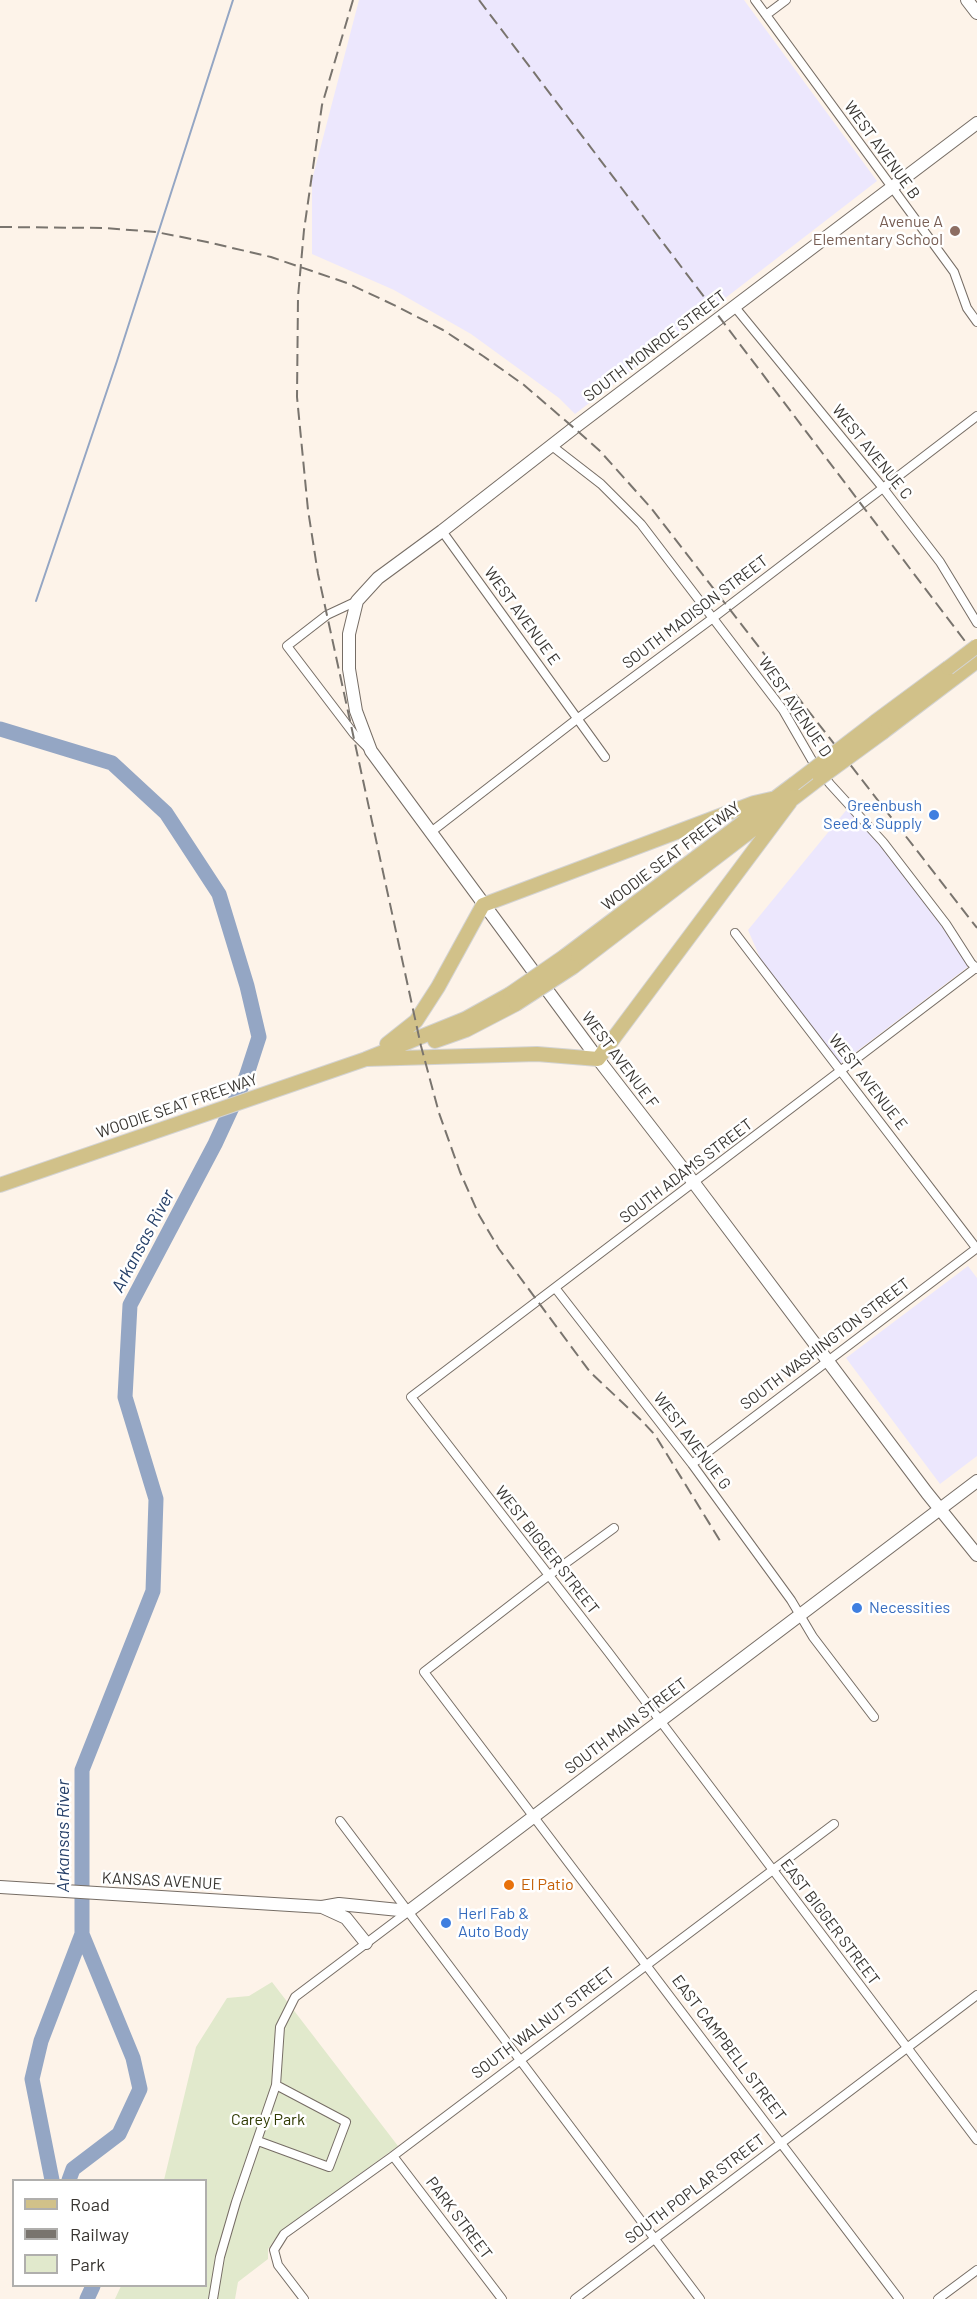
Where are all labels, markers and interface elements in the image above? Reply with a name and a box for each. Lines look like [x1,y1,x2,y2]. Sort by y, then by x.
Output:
street label: WEST AVENUE B [840,97,924,203]
place label: Avenue A Elementary School [813,212,943,250]
marker: Avenue A Elementary School [948,224,962,238]
street label: SOUTH MONROE STREET [580,286,730,406]
street label: WEST AVENUE C [828,401,916,503]
street label: SOUTH MADISON STREET [618,551,772,673]
street label: WEST AVENUE E [480,563,564,669]
street label: WEST AVENUE D [754,653,836,761]
place label: Greenbush Seed & Supply [823,796,922,834]
street label: WOODIE SEAT FREEWAY [598,797,744,915]
marker: Greenbush Seed & Supply [927,808,941,822]
street label: WEST AVENUE F [577,1008,663,1112]
street label: WEST AVENUE E [825,1030,911,1134]
street label: WOODIE SEAT FREEWAY [94,1069,260,1143]
street label: SOUTH ADAMS STREET [616,1115,756,1227]
water label: Arkansas River [107,1186,179,1296]
street label: SOUTH WASHINGTON STREET [736,1274,914,1414]
street label: WEST AVENUE G [649,1389,735,1493]
street label: WEST BIGGER STREET [491,1482,603,1618]
place label: Necessities [869,1598,950,1618]
marker: Necessities [850,1601,864,1615]
street label: SOUTH MAIN STREET [561,1674,691,1778]
water label: Arkansas River [52,1779,74,1893]
street label: EAST BIGGER STREET [776,1855,884,1989]
street label: KANSAS AVENUE [101,1868,223,1894]
place label: El Patio [521,1875,574,1895]
marker: El Patio [502,1878,516,1892]
place label: Herl Fab & Auto Body [458,1904,529,1942]
marker: Herl Fab & Auto Body [439,1916,453,1930]
street label: SOUTH WALNUT STREET [468,1963,618,2083]
street label: EAST CAMPBELL STREET [668,1971,790,2125]
park label: Carey Park [231,2110,305,2130]
street label: SOUTH POPLAR STREET [621,2130,769,2248]
street label: PARK STREET [422,2173,496,2263]
legend [12,2179,207,2287]
text: Road [70,2193,110,2215]
text: Railway [70,2223,129,2245]
text: Park [70,2253,105,2275]

